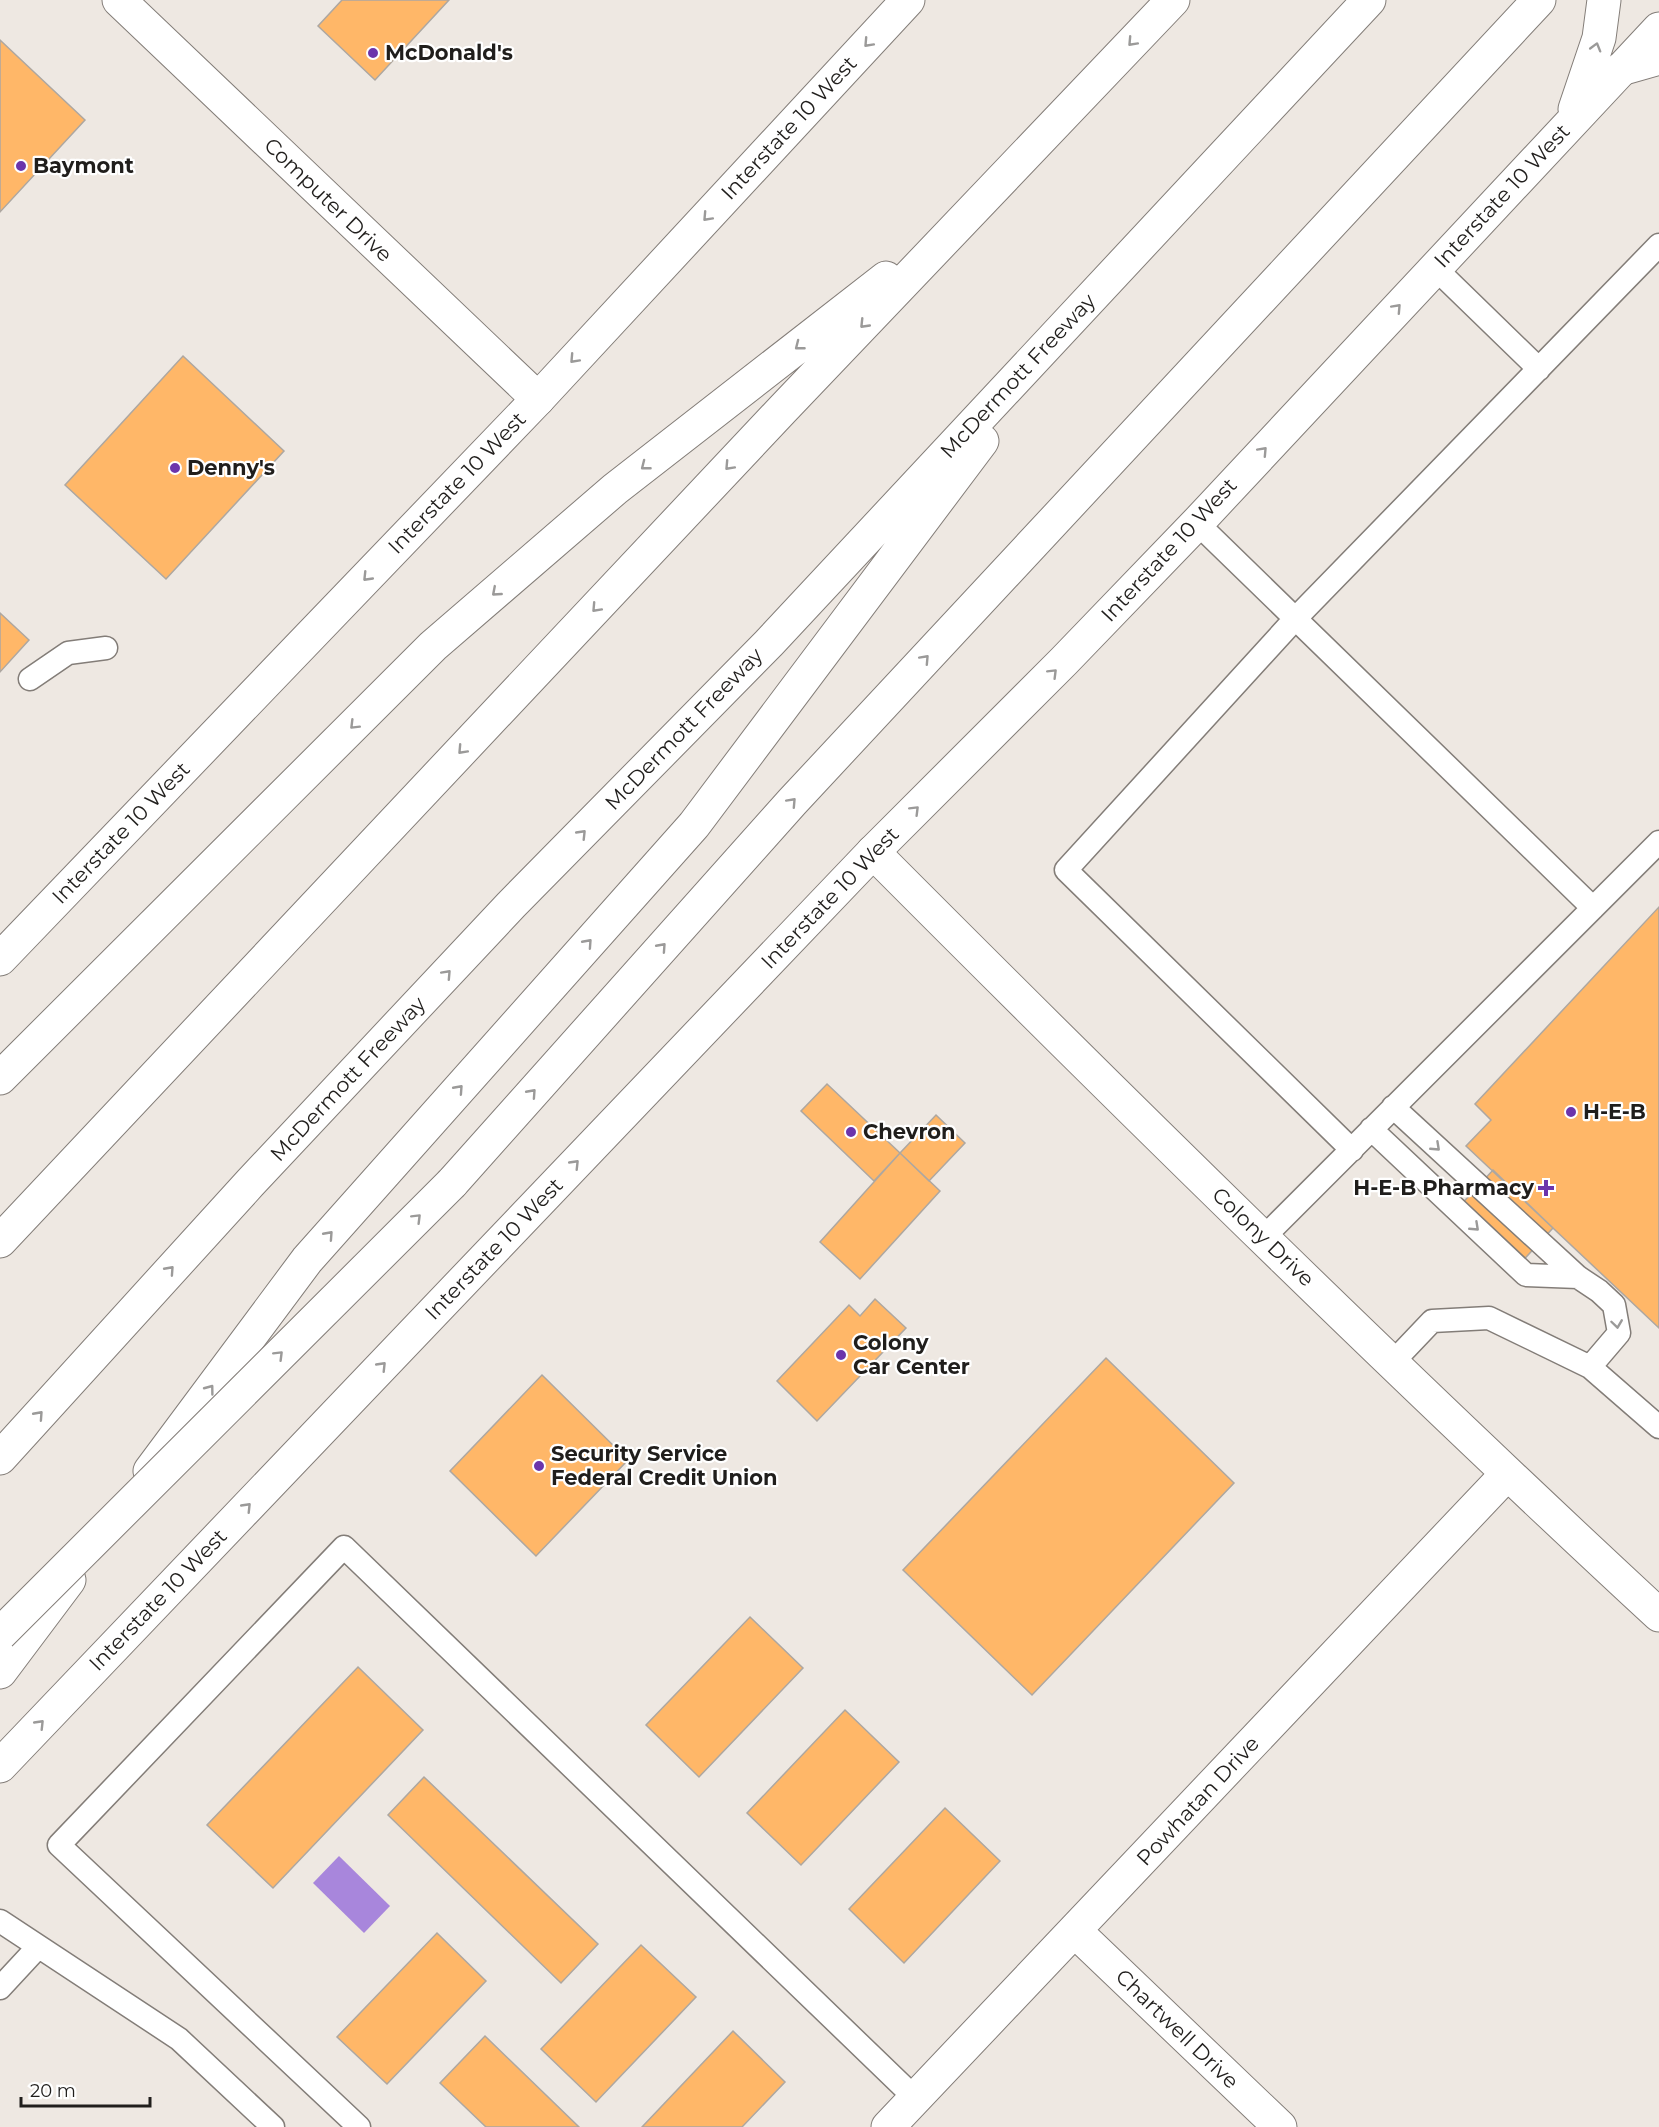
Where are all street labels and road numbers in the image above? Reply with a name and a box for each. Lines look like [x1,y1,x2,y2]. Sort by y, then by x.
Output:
street label: Interstate 10 West [716,51,862,205]
street label: Interstate 10 West [1429,119,1575,273]
street label: Computer Drive [259,132,397,267]
street label: McDermott Freeway [935,288,1101,463]
street label: Interstate 10 West [383,407,531,559]
street label: Interstate 10 West [1096,473,1242,627]
street label: McDermott Freeway [600,642,768,815]
street label: Interstate 10 West [47,757,195,909]
street label: Interstate 10 West [756,822,904,974]
street label: McDermott Freeway [265,991,431,1166]
street label: Interstate 10 West [420,1173,568,1325]
street label: Colony Drive [1207,1182,1320,1292]
street label: Interstate 10 West [84,1524,232,1676]
street label: Powhatan Drive [1131,1731,1264,1871]
street label: Chartwell Drive [1111,1964,1244,2094]

